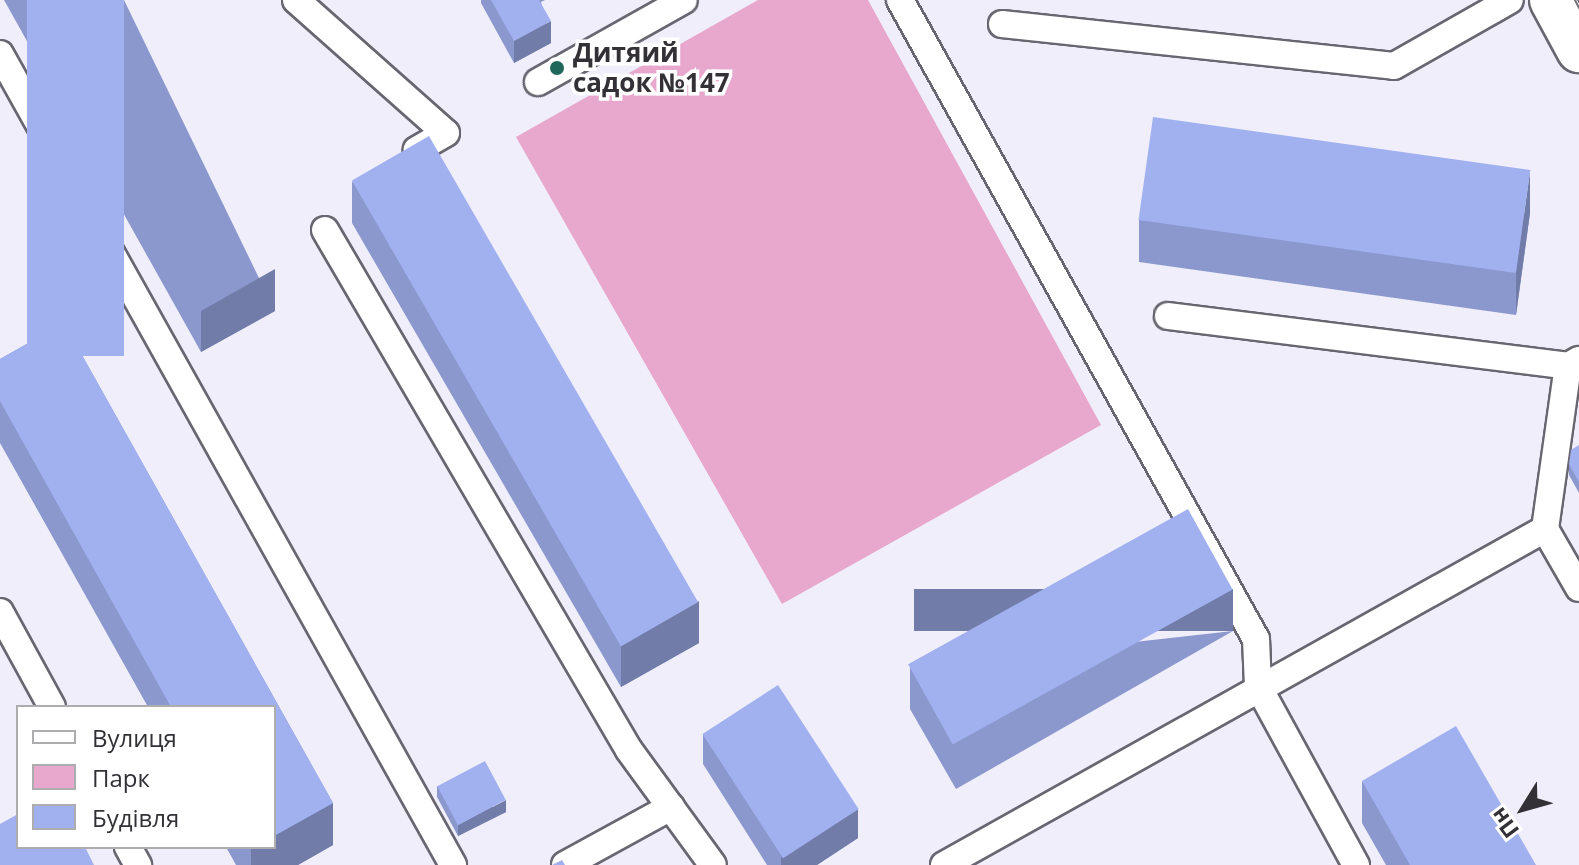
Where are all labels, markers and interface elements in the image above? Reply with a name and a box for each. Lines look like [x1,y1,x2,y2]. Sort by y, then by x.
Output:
place label: Дитяий садок №147 [573,37,730,98]
marker: Дитяий садок №147 [548,59,566,77]
legend [16,705,276,849]
text: Вулиця [92,721,177,754]
text: Парк [92,761,150,794]
north arrow [1483,769,1563,849]
text: Будівля [92,801,179,834]
text: Пн [1483,802,1525,845]

